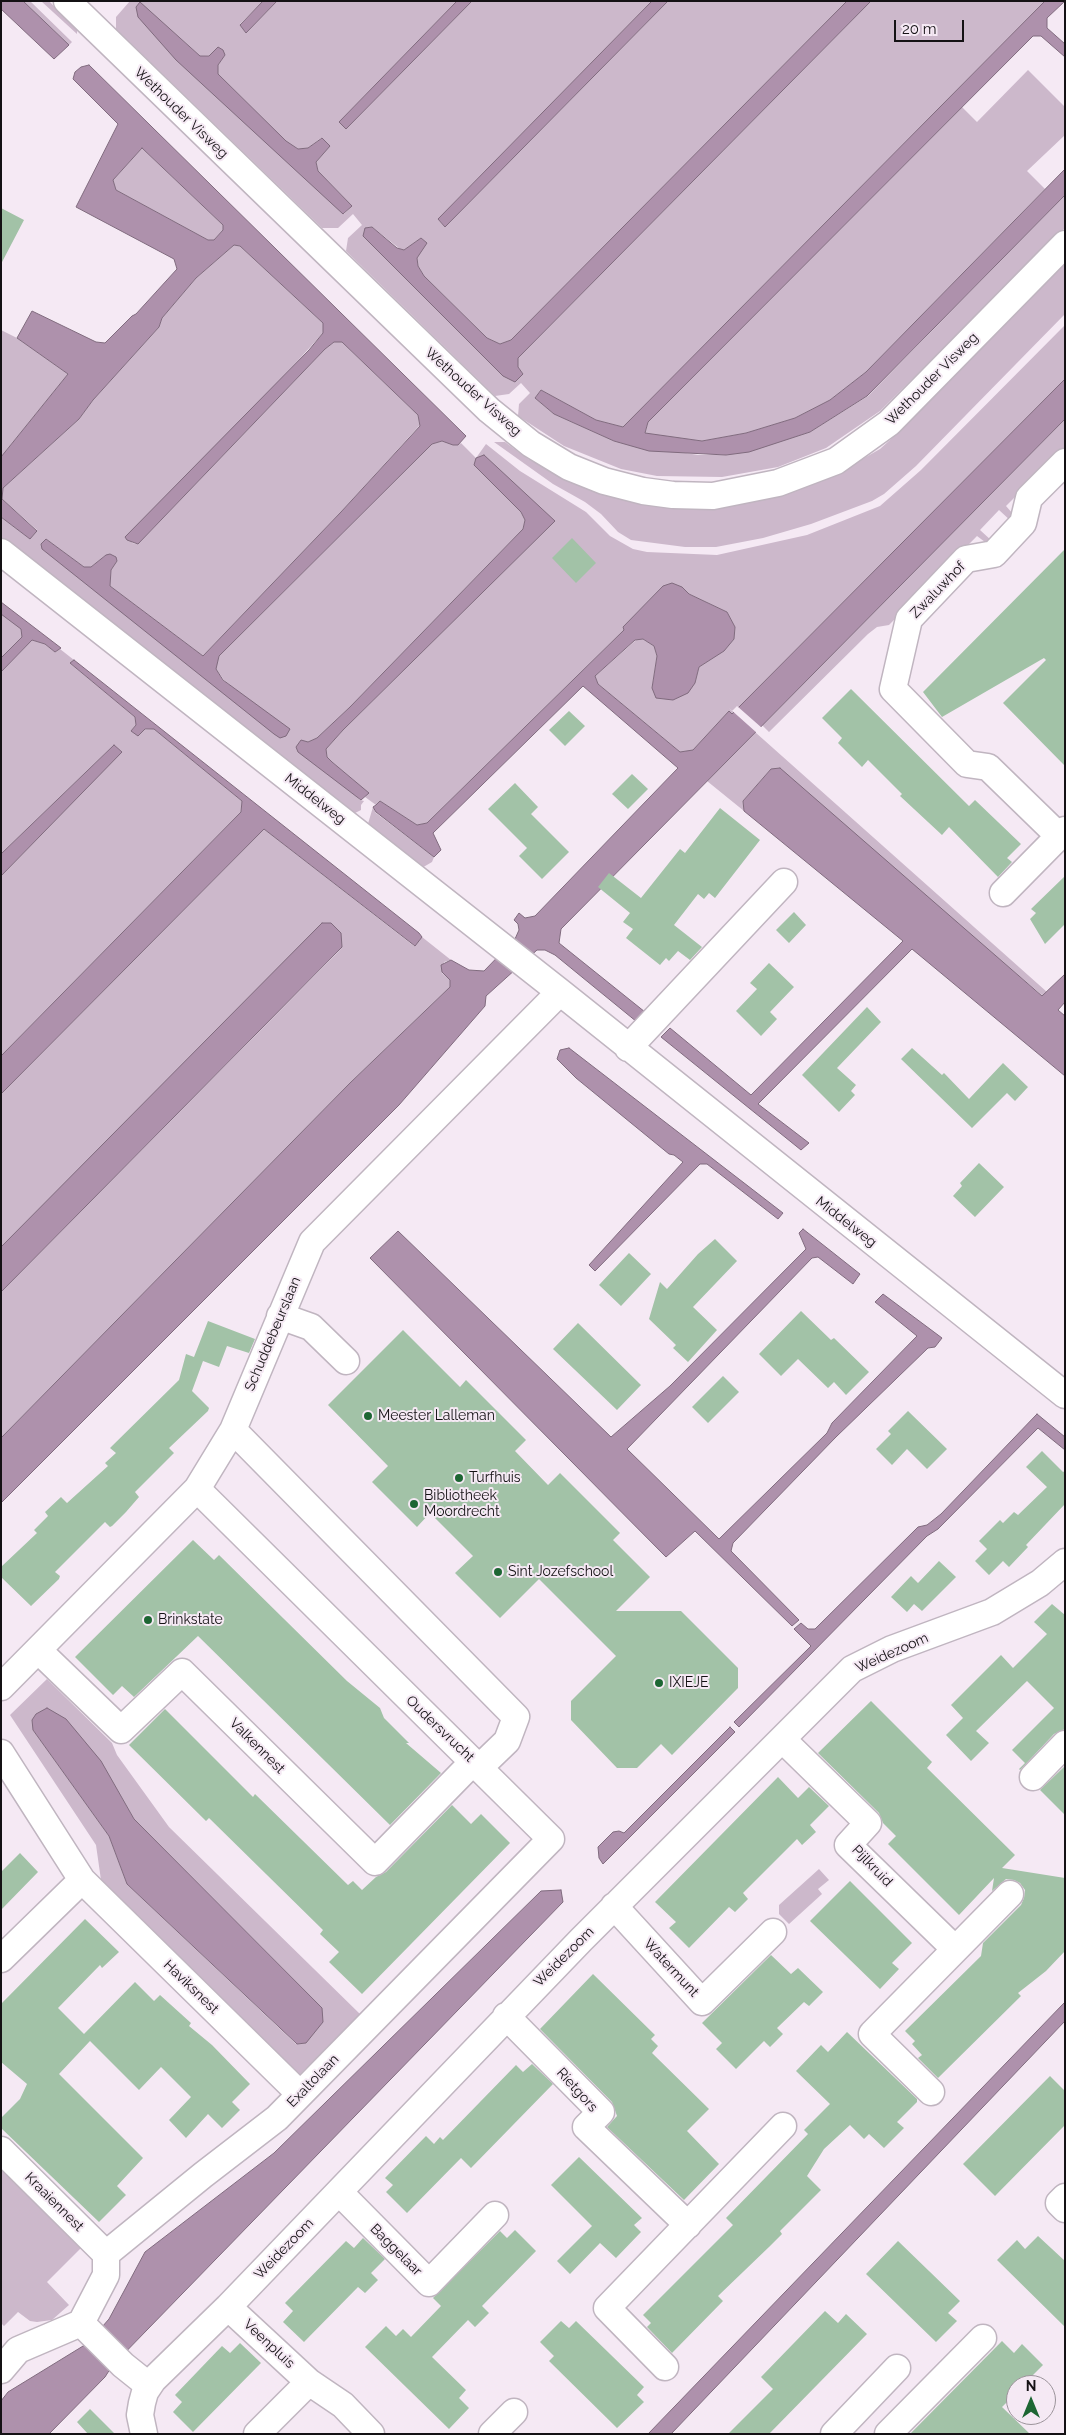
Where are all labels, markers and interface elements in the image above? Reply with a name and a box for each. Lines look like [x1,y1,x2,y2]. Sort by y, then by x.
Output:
scale bar [896,10,966,42]
text: 20 m [902,20,937,38]
street label: Wethouder Visweg [131,64,231,162]
street label: Wethouder Visweg [882,329,982,429]
street label: Wethouder Visweg [421,344,525,440]
street label: Zwaluwhof [907,558,969,622]
street label: Middelweg [281,770,349,828]
street label: Middelweg [812,1193,880,1251]
street label: Schuddebeurslaan [241,1274,305,1394]
place label: Meester Lalleman [378,1408,495,1424]
marker: Meester Lalleman [362,1410,374,1422]
place label: Turfhuis [469,1470,521,1486]
marker: Turfhuis [453,1472,465,1484]
place label: Bibliotheek Moordrecht [424,1488,500,1520]
marker: Bibliotheek Moordrecht [408,1498,420,1510]
place label: Sint Jozefschool [508,1564,613,1580]
marker: Sint Jozefschool [492,1566,504,1578]
place label: Brinkstate [158,1612,223,1628]
marker: Brinkstate [142,1614,154,1626]
street label: Weidezoom [853,1629,931,1677]
place label: IXIEJE [669,1675,709,1691]
marker: IXIEJE [653,1677,665,1689]
street label: Oudersvrucht [402,1692,478,1766]
street label: Valkennest [226,1715,288,1777]
street label: Pijlkruid [848,1842,896,1890]
street label: Weidezoom [530,1923,598,1991]
street label: Watermunt [640,1936,702,2000]
street label: Haviksnest [160,1957,222,2017]
street label: Exaltolaan [284,2051,342,2111]
street label: Rietgors [553,2064,601,2116]
street label: Kraaiennest [21,2169,87,2235]
street label: Weidezoom [251,2215,317,2283]
street label: Baggelaar [367,2221,425,2279]
street label: Veenpluis [240,2316,298,2372]
north arrow [1006,2375,1056,2425]
text: N [1026,2378,1036,2394]

